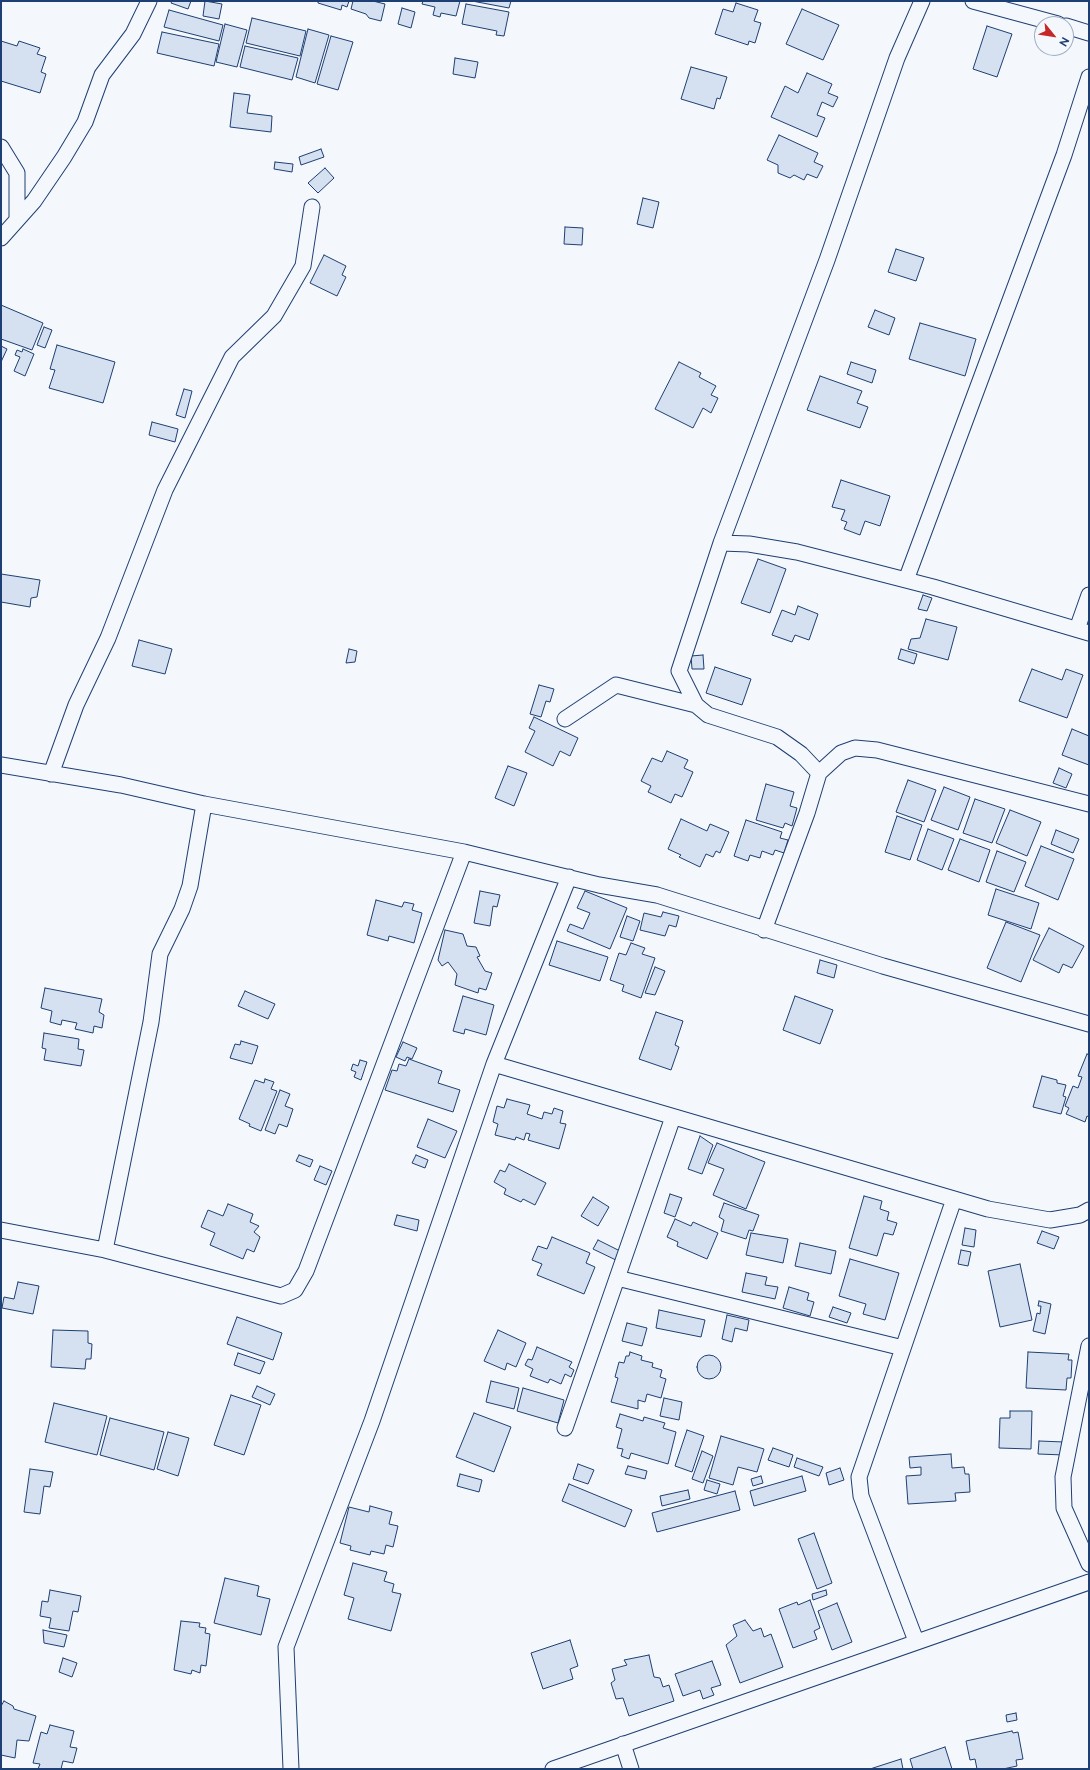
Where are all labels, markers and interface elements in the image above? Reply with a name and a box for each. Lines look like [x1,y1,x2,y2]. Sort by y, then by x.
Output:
north arrow [1034,16,1074,56]
text: N [1056,35,1072,49]

